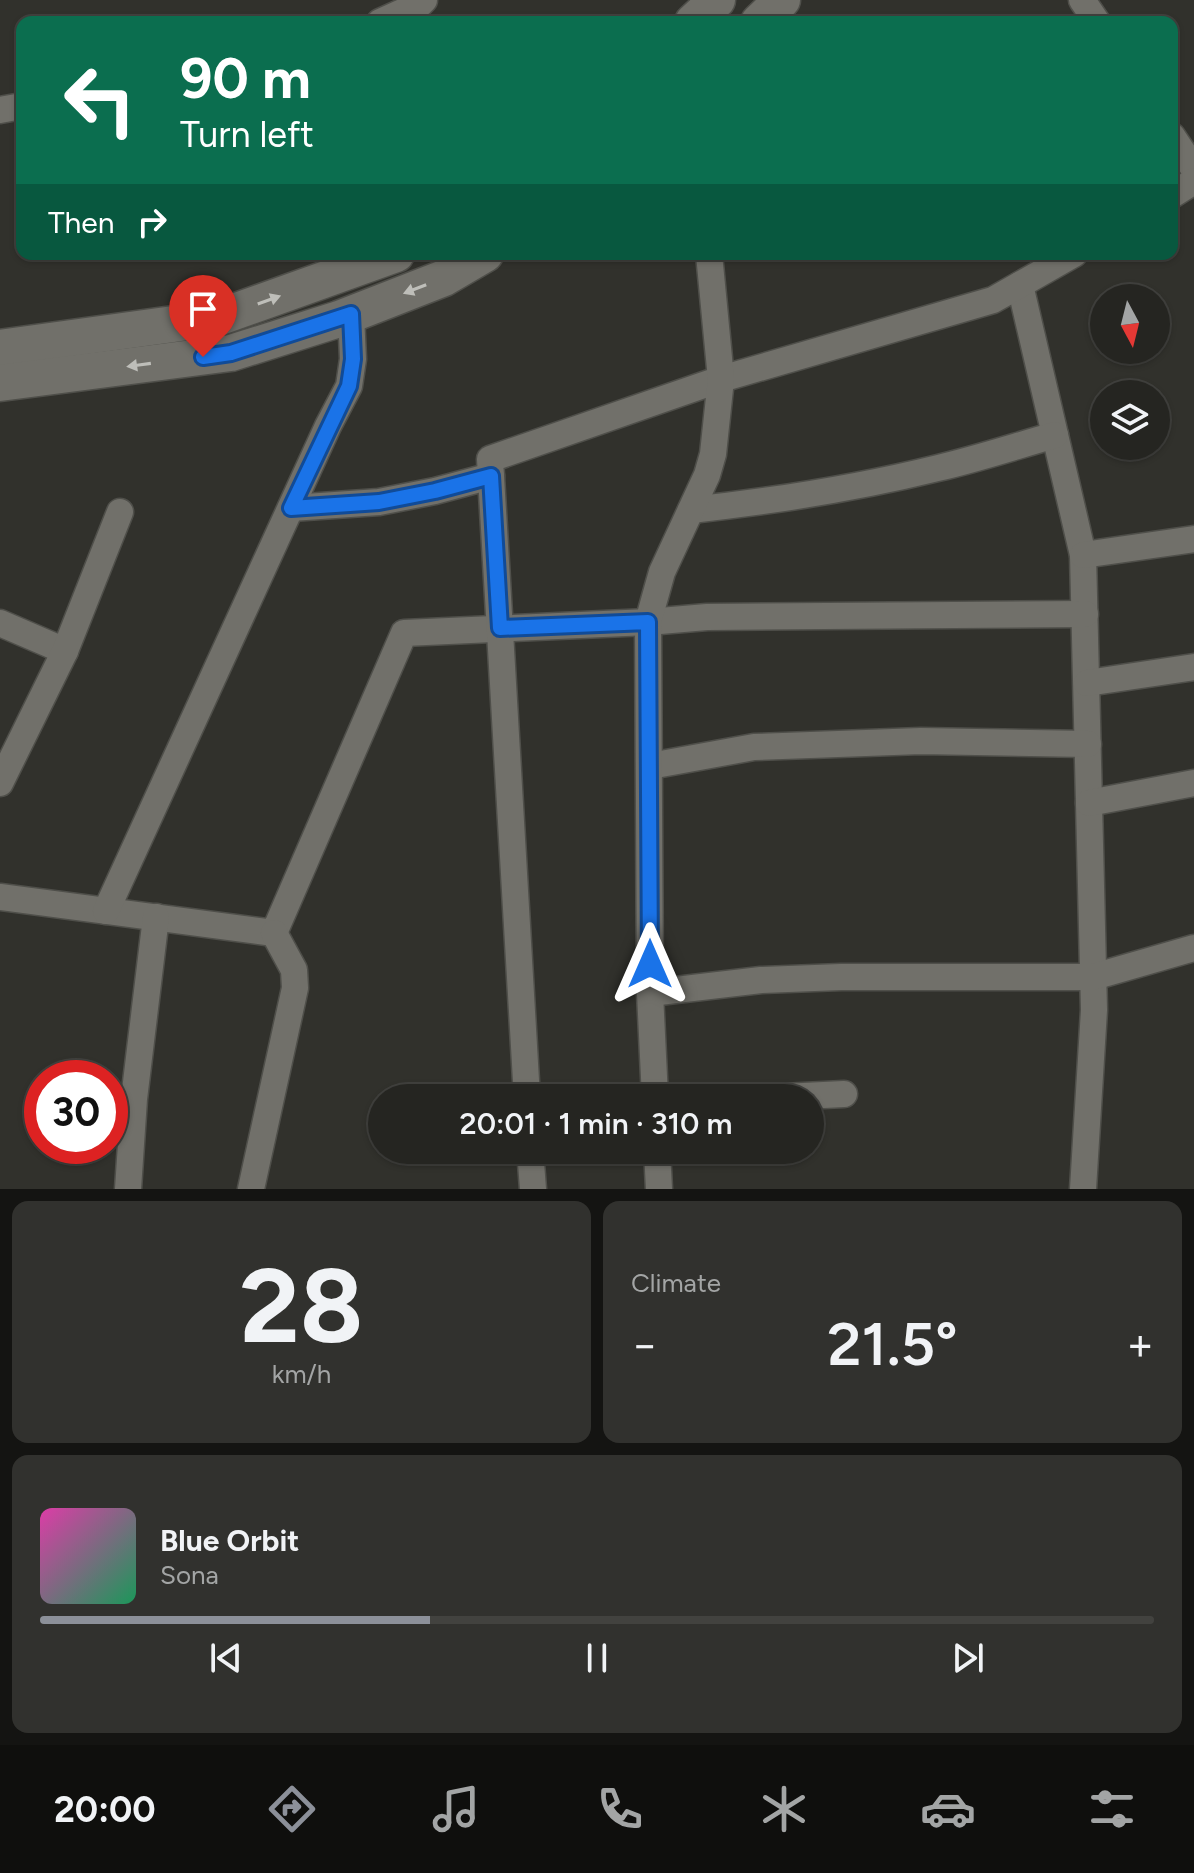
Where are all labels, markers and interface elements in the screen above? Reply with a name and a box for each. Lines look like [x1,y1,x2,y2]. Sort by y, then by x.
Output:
text: 90 m [180,45,311,112]
icon: left [48,48,152,152]
text: Turn left [180,113,314,156]
icon: right [130,200,174,244]
text: Then [48,204,114,241]
pin [169,275,237,357]
one-way arrow [403,283,427,296]
north arrow [1090,284,1170,364]
map controls [1090,284,1170,460]
icon: arrive [181,287,225,331]
one-way arrow [257,293,281,305]
one-way arrow [126,359,151,372]
button: layers [1090,380,1170,460]
position arrow [608,922,692,1006]
speed limit sign: 30 [24,1060,128,1164]
text: 20:01 · 1 min · 310 m [460,1105,733,1142]
text: 28 [240,1243,363,1368]
text: Climate [631,1267,721,1299]
text: 21.5° [827,1308,958,1380]
text: − [631,1318,658,1371]
text: + [1127,1318,1154,1371]
text: km/h [272,1358,331,1390]
text: Blue Orbit [160,1522,299,1559]
text: Sona [160,1559,219,1591]
icon: previous [204,1636,248,1680]
icon: pause [575,1636,619,1680]
icon: next [946,1636,990,1680]
icon: directions [264,1781,320,1837]
icon: music [428,1781,484,1837]
icon: phone [592,1781,648,1837]
icon: climate [756,1781,812,1837]
icon: car [920,1781,976,1837]
icon: filters [1084,1781,1140,1837]
text: 20:00 [54,1788,156,1831]

